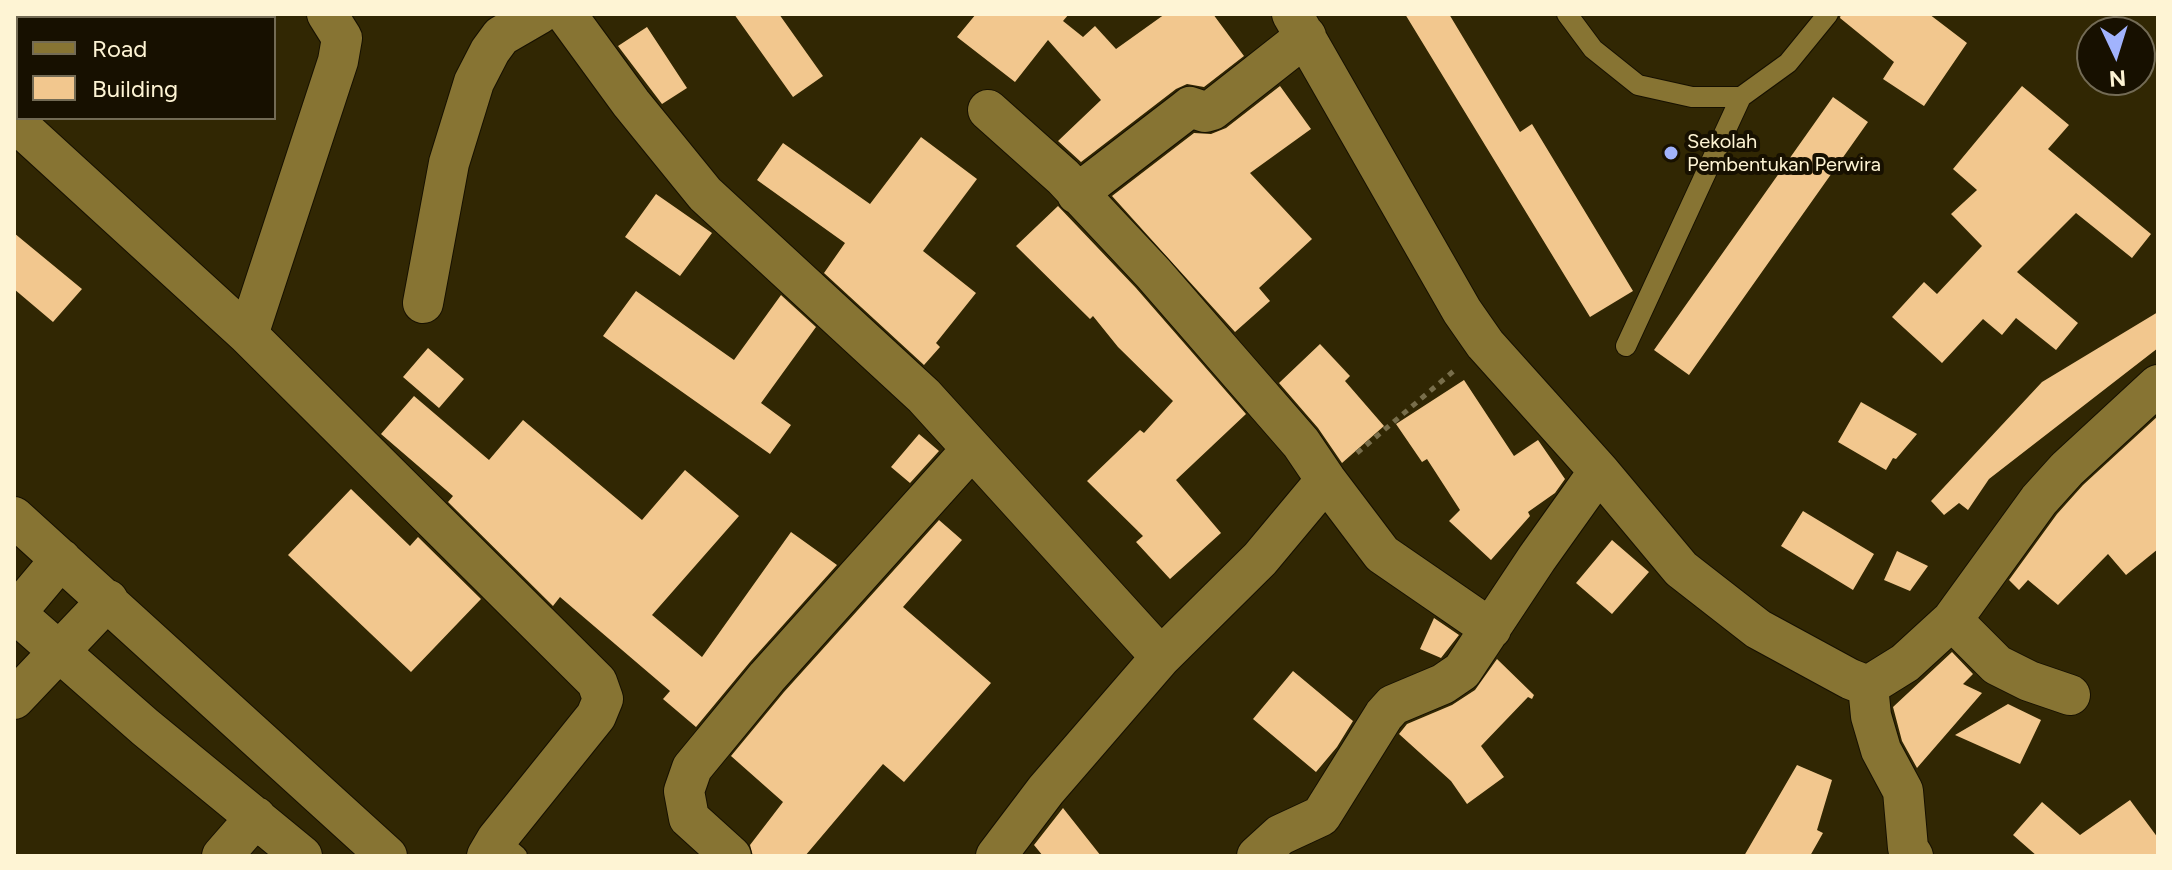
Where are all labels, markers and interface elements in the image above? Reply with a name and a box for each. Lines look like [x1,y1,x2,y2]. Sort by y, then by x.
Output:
legend [16,16,276,120]
north arrow [2076,16,2156,96]
text: Road [92,34,147,63]
text: N [2108,64,2127,93]
text: Building [92,74,178,103]
place label: Sekolah Pembentukan Perwira [1687,130,1881,177]
marker: Sekolah Pembentukan Perwira [1662,144,1680,162]

